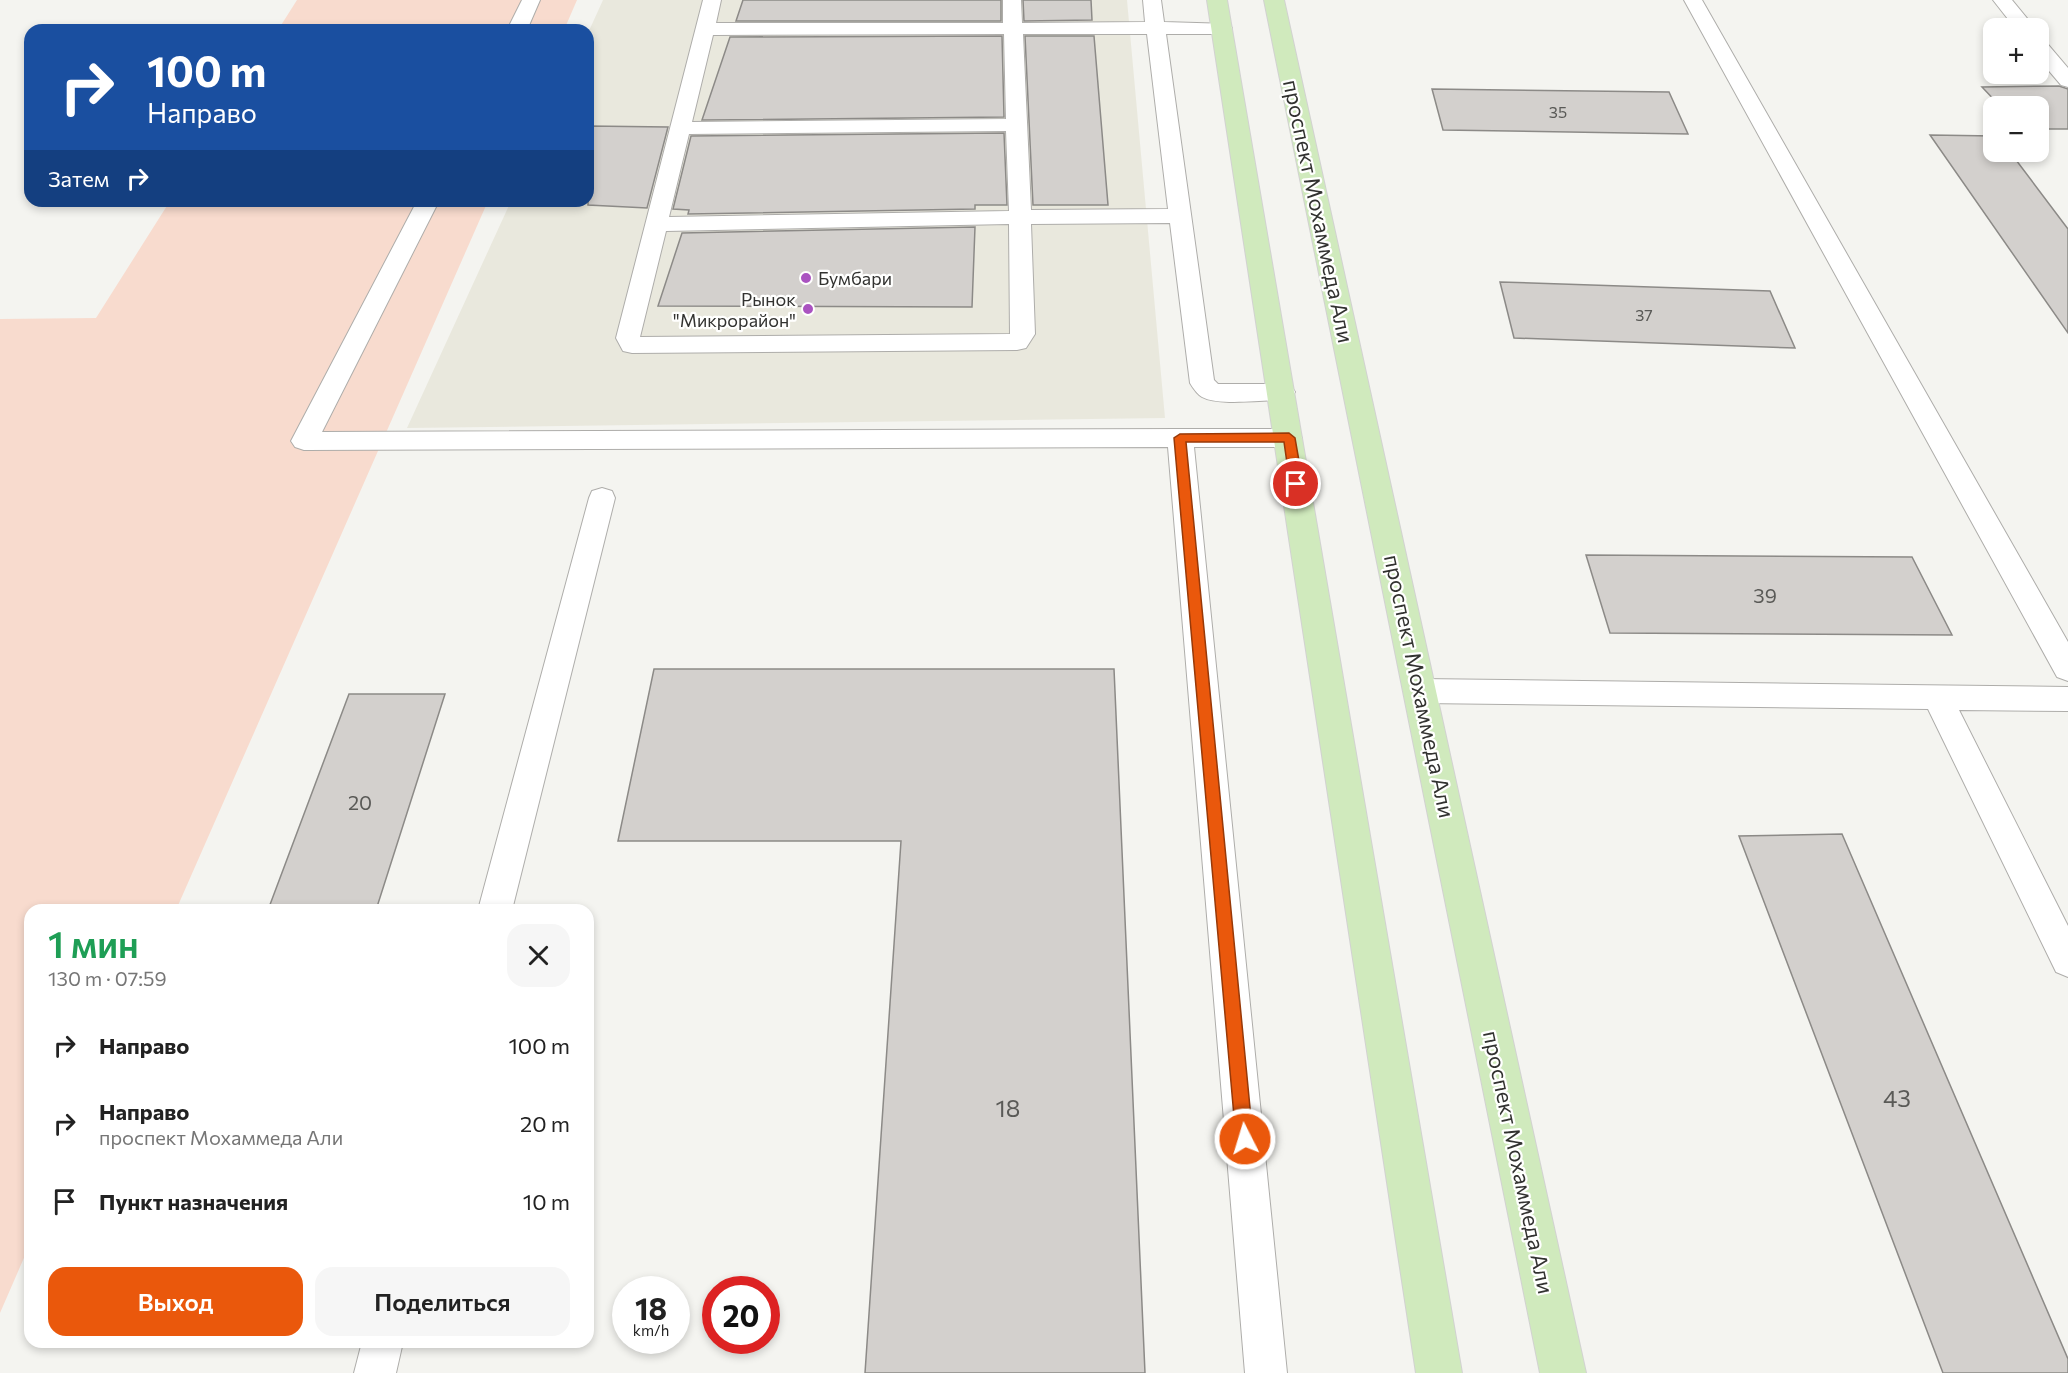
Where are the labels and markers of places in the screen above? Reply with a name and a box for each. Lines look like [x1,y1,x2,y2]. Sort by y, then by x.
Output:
place label: Бумбари [818,267,892,289]
marker: Бумбари [799,271,813,285]
place label: Рынок "Микрорайон" [673,288,796,331]
marker: Рынок "Микрорайон" [801,302,815,316]
pin [1270,458,1321,509]

